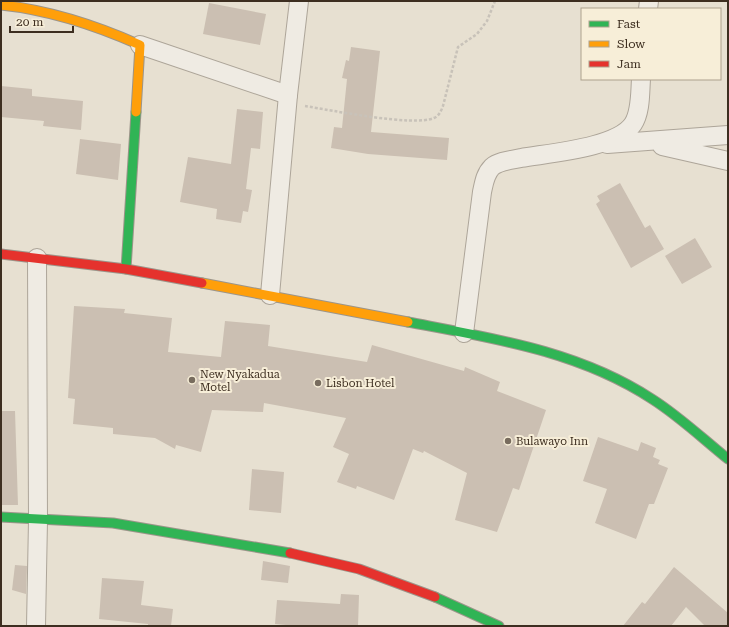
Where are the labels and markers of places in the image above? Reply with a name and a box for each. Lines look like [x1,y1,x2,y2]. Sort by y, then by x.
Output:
place label: New Nyakadua Motel [200,368,280,394]
marker: New Nyakadua Motel [187,375,197,385]
place label: Lisbon Hotel [326,377,395,390]
marker: Lisbon Hotel [313,378,323,388]
place label: Bulawayo Inn [516,435,588,448]
marker: Bulawayo Inn [503,436,513,446]

